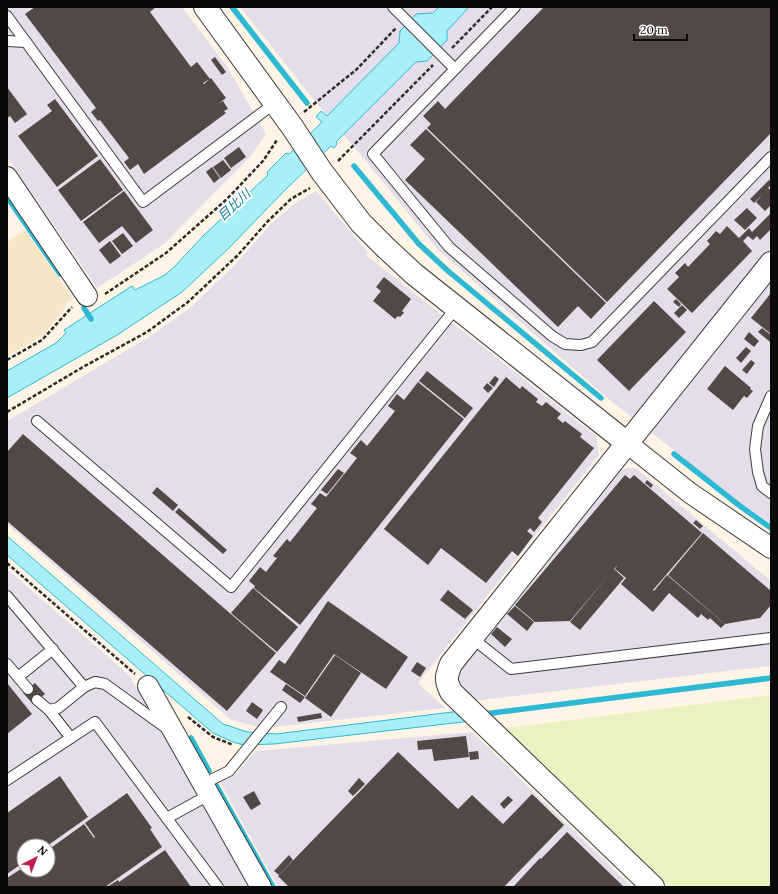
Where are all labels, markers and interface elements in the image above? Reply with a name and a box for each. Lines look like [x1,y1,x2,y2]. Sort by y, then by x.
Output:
scale bar [634,16,687,42]
text: 20 m [640,22,668,37]
water label: 目比川 [214,184,256,225]
north arrow [16,838,56,878]
text: N [35,843,51,859]

